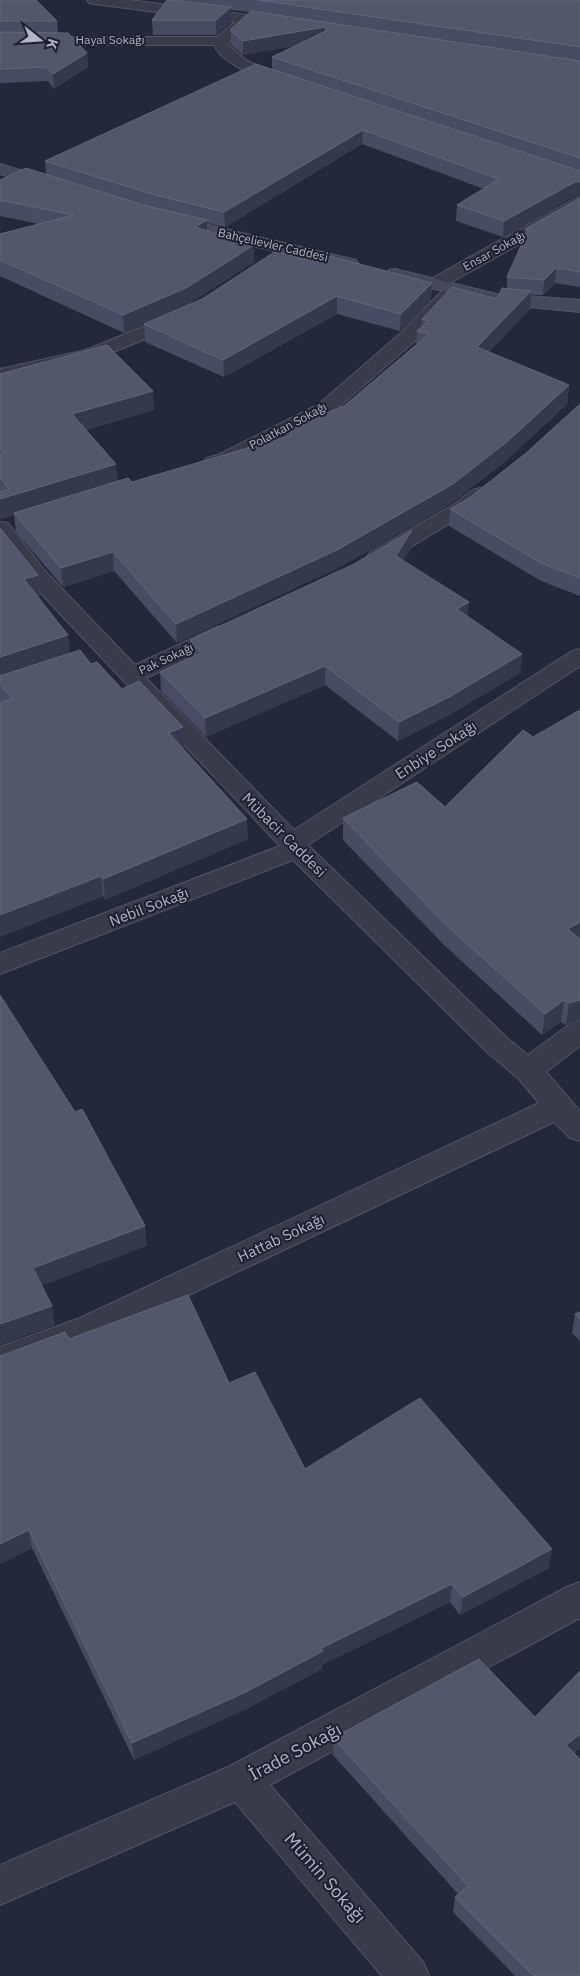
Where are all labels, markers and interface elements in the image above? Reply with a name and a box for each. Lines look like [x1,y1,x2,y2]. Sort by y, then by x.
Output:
north arrow [15,15,65,65]
street label: Hayal Sokağı [76,32,144,47]
text: K [42,37,62,51]
street label: Bahçelievler Caddesi [217,225,330,264]
street label: Ensar Sokağı [460,227,528,274]
street label: Polatkan Sokağı [246,399,329,452]
street label: Pak Sokağı [136,639,195,678]
street label: Enbiye Sokağı [391,716,480,783]
street label: Mübacir Caddesi [238,788,331,881]
street label: Nebil Sokağı [106,883,191,930]
street label: Hattab Sokağı [234,1209,327,1266]
street label: İrade Sokağı [245,1718,345,1786]
street label: Mümin Sokağı [280,1827,371,1928]

